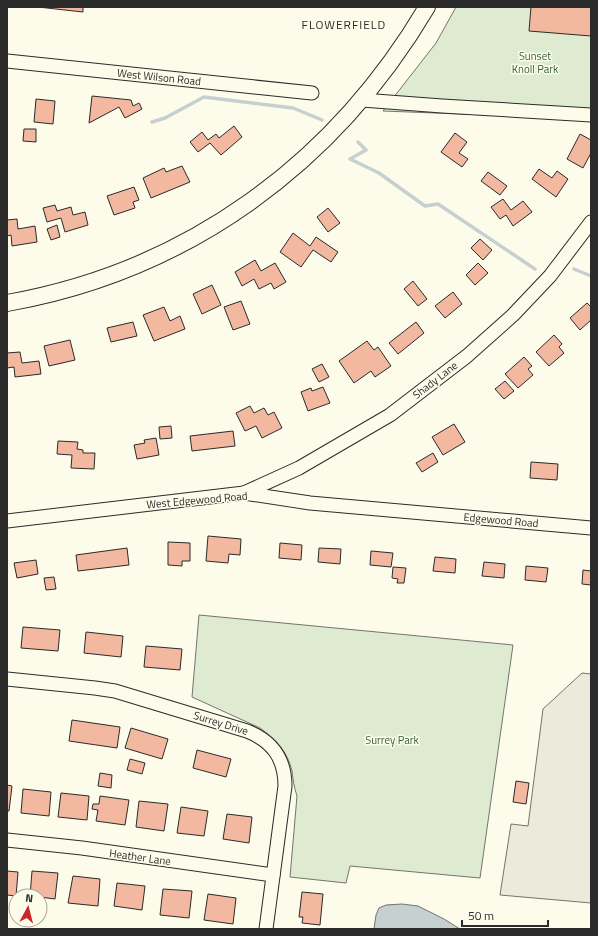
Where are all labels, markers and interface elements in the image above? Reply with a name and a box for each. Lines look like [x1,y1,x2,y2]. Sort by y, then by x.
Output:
district label: FLOWERFIELD [302,15,386,34]
park label: Sunset Knoll Park [512,48,559,77]
street label: West Wilson Road [116,65,202,89]
street label: Shady Lane [409,357,461,403]
street label: West Edgewood Road [146,488,248,512]
street label: Edgewood Road [463,509,539,531]
street label: Surrey Drive [192,707,251,739]
park label: Surrey Park [365,732,419,748]
street label: Heather Lane [108,845,172,869]
north arrow [8,888,48,928]
text: N [24,890,34,906]
scale bar [462,902,548,928]
text: 50 m [468,906,494,925]

